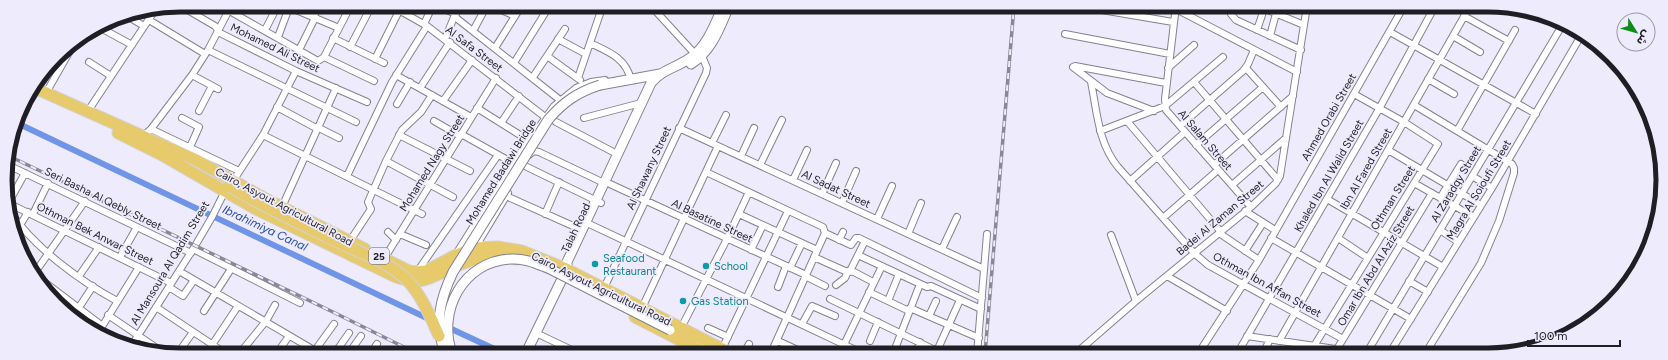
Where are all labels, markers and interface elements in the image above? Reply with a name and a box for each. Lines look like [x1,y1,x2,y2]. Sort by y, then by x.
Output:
north arrow [1616,12,1656,52]
street label: Mohamed Ali Street [228,21,322,75]
street label: Al Safa Street [443,23,505,75]
text: ش [1634,28,1653,48]
street label: Ahmed Orabi Street [1299,71,1359,163]
street label: Al Salam Street [1175,107,1235,173]
street label: Mohamed Nagy Street [397,112,467,214]
street label: Mohamed Badawi Bridge [463,117,539,227]
street label: Khaled Ibn Al Walid Street [1291,118,1367,234]
street label: Al Shawany Street [624,124,674,212]
street label: Ibn Al Fared Street [1337,126,1395,212]
street label: Magra Al Soioufi Street [1444,138,1514,242]
street label: Al Zaradqy Street [1428,143,1484,225]
street label: Othman Street [1368,163,1418,233]
street label: Seri Basha Al Qebly Street [42,165,164,233]
street label: Cairo, Asyout Agricultural Road [213,165,355,249]
street label: Al Sadat Street [799,167,873,211]
street label: Badei Al Zaman Street [1174,178,1266,258]
street label: Al Basatine Street [669,197,755,245]
street label: Al Mansoura Al Qadim Street [128,199,212,327]
street label: Othman Bek Anwar Street [35,200,155,268]
street label: Talah Road [559,201,593,255]
water label: Ibrahimiya Canal [220,202,310,254]
street label: Omar Ibn Abd Al Aziz Street [1335,203,1417,329]
road number: 25 [369,248,389,264]
street label: Cairo, Asyout Agricultural Road [529,249,673,329]
street label: Othman Ibn Affan Street [1211,250,1323,320]
place label: Seafood Restaurant [603,252,657,278]
marker: Seafood Restaurant [590,259,600,269]
place label: School [714,260,748,273]
marker: School [701,261,711,271]
place label: Gas Station [691,295,749,308]
marker: Gas Station [678,296,688,306]
scale bar [1528,322,1620,348]
text: 100 m [1534,329,1568,343]

